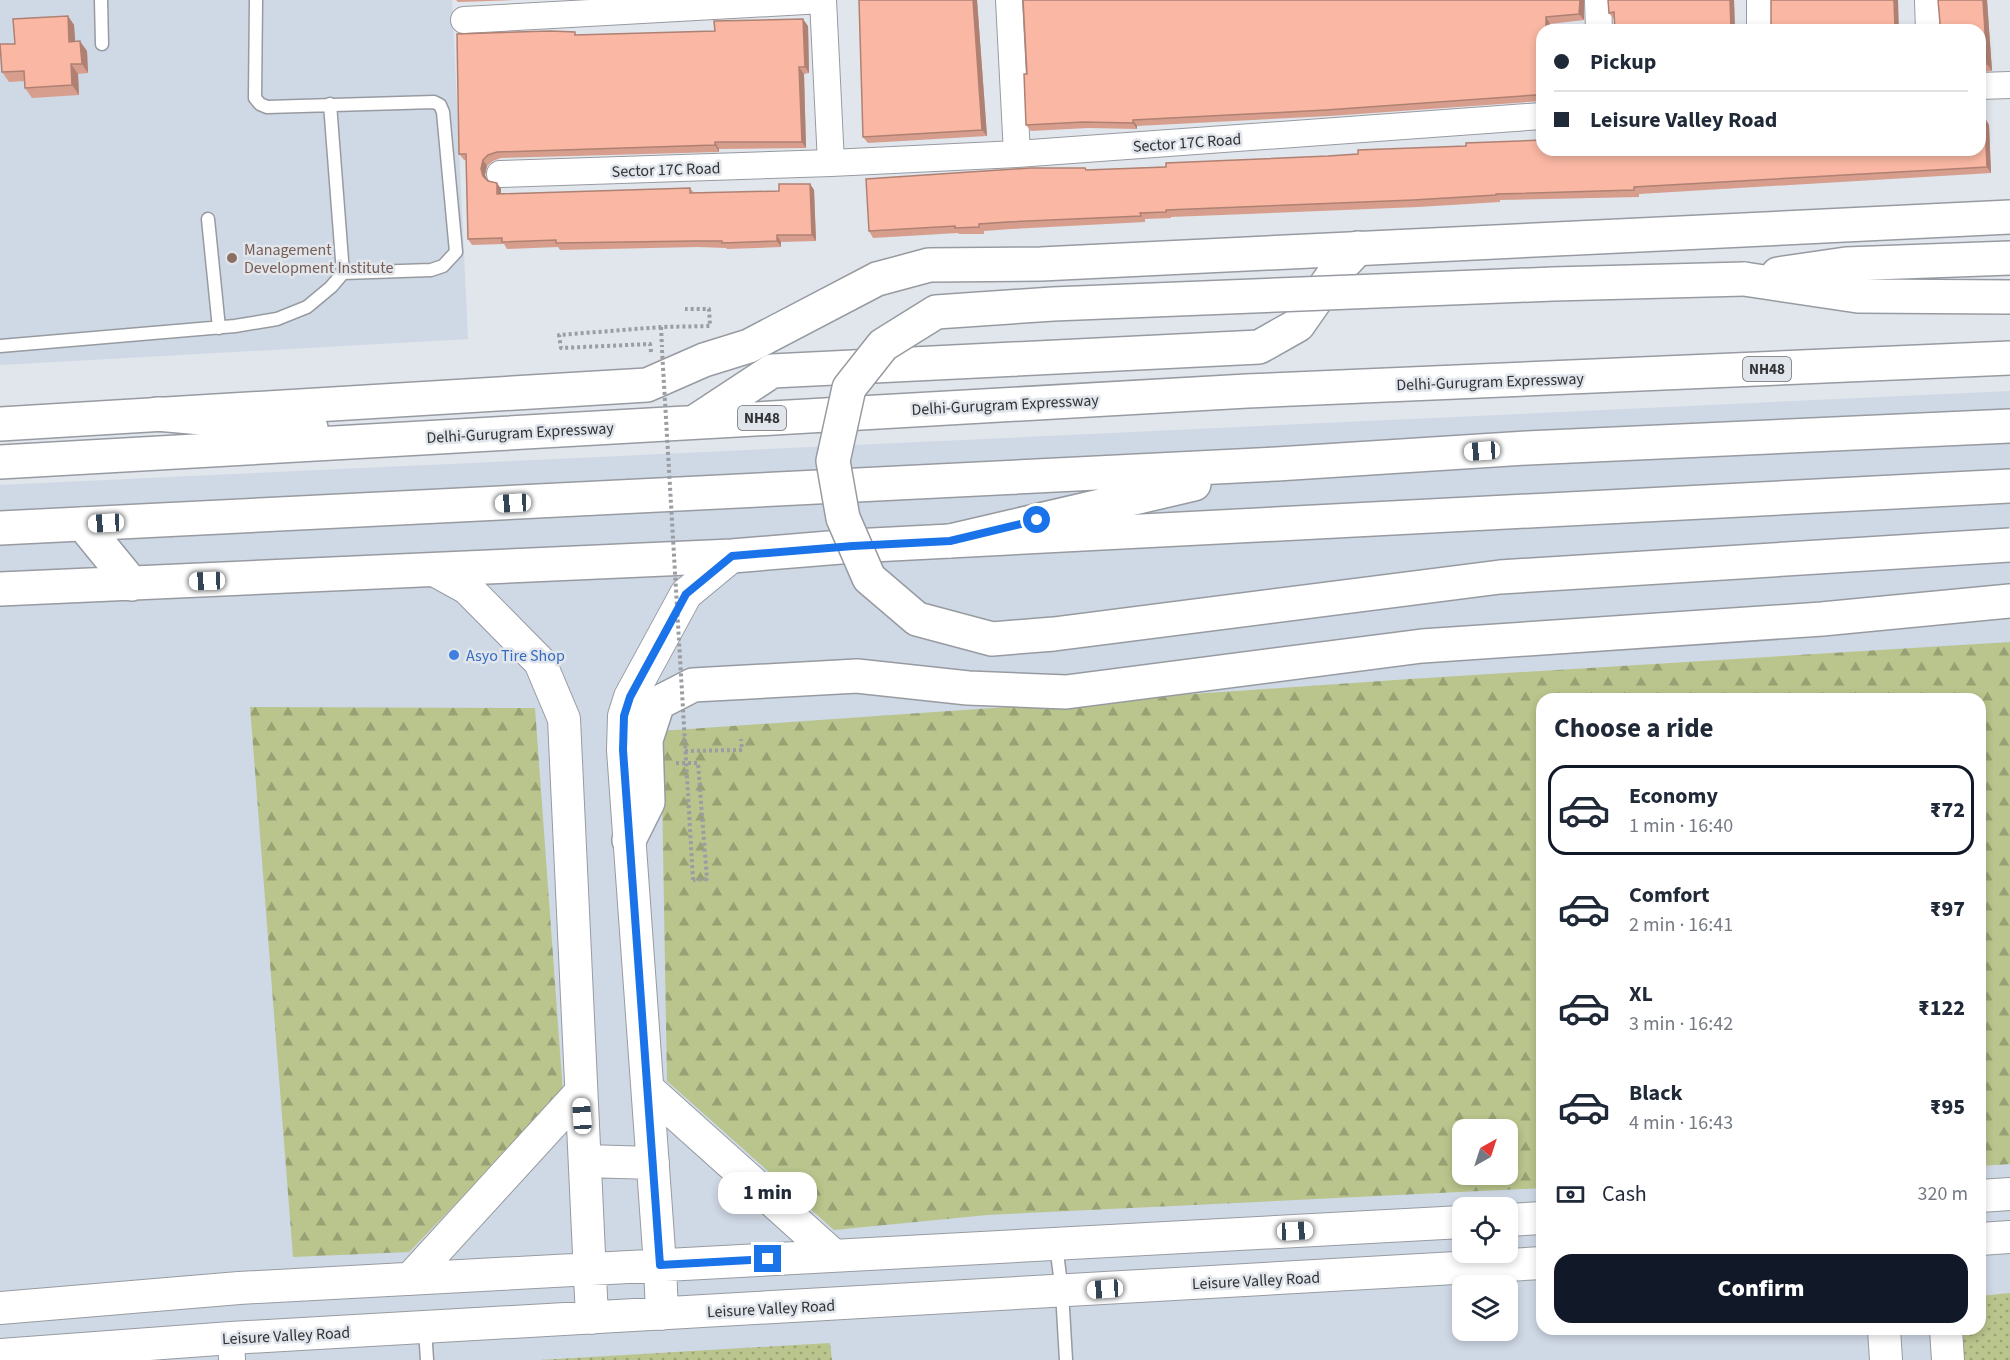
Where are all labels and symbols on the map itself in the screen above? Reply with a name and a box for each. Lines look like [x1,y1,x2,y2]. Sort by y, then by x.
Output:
street label: Sector 17C Road [1132,128,1242,158]
street label: Sector 17C Road [611,157,721,183]
place label: Management Development Institute [244,239,393,279]
marker: Management Development Institute [225,251,239,265]
road number: NH48 [1743,357,1791,381]
street label: Delhi-Gurugram Expressway [1396,368,1585,396]
street label: Delhi-Gurugram Expressway [911,389,1100,421]
road number: NH48 [738,406,786,430]
street label: Delhi-Gurugram Expressway [426,417,615,449]
car [1463,441,1501,461]
car [495,493,531,513]
route start [1023,506,1050,533]
car [88,513,124,533]
car [189,571,225,591]
place label: Asyo Tire Shop [466,645,565,667]
marker: Asyo Tire Shop [447,648,461,662]
car [572,1097,592,1135]
north arrow [1452,1119,1518,1185]
callout: 1 min [718,1172,818,1214]
car [1277,1221,1313,1241]
route end [754,1245,781,1272]
street label: Leisure Valley Road [1191,1267,1321,1295]
car [1086,1279,1124,1299]
street label: Leisure Valley Road [706,1295,836,1323]
street label: Leisure Valley Road [221,1322,351,1350]

